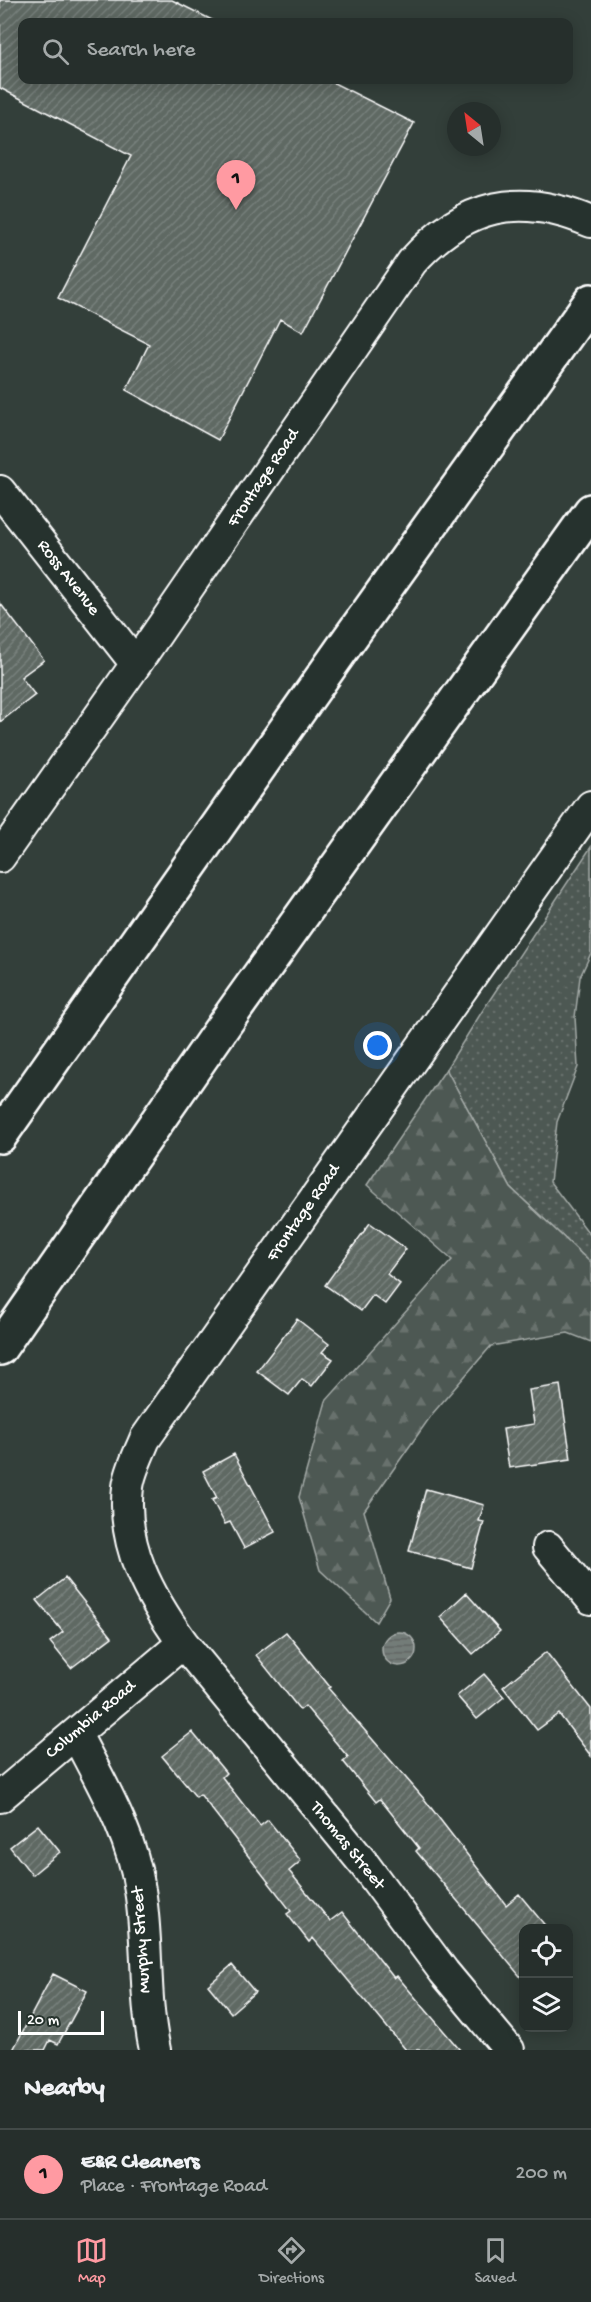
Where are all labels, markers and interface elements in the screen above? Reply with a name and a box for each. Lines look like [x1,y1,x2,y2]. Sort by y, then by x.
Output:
search box [18,18,573,84]
icon: search [39,35,72,68]
text: Search here [87,38,195,64]
north arrow [447,102,501,156]
pin: 1 [216,160,256,210]
street label: Frontage Road [223,424,305,532]
street label: Ross Avenue [32,536,105,621]
your location [363,1031,392,1060]
street label: Frontage Road [262,1159,346,1267]
street label: Columbia Road [42,1675,141,1764]
street label: Thomas Street [304,1797,390,1896]
street label: Murphy Street [128,1884,156,1994]
map controls [519,1924,573,2032]
button: locate [519,1924,573,1978]
button: layers [519,1978,573,2032]
scale bar [18,2008,104,2036]
text: 20 m [27,2012,59,2031]
text: Nearby [24,2074,105,2105]
text: E&R Cleaners [81,2150,200,2176]
text: 1 [39,2163,48,2186]
text: 200 m [516,2163,567,2186]
text: Place · Frontage Road [81,2176,267,2199]
tab: Map [75,2234,108,2289]
tab: Directions [259,2234,324,2289]
tab: Saved [475,2234,516,2289]

